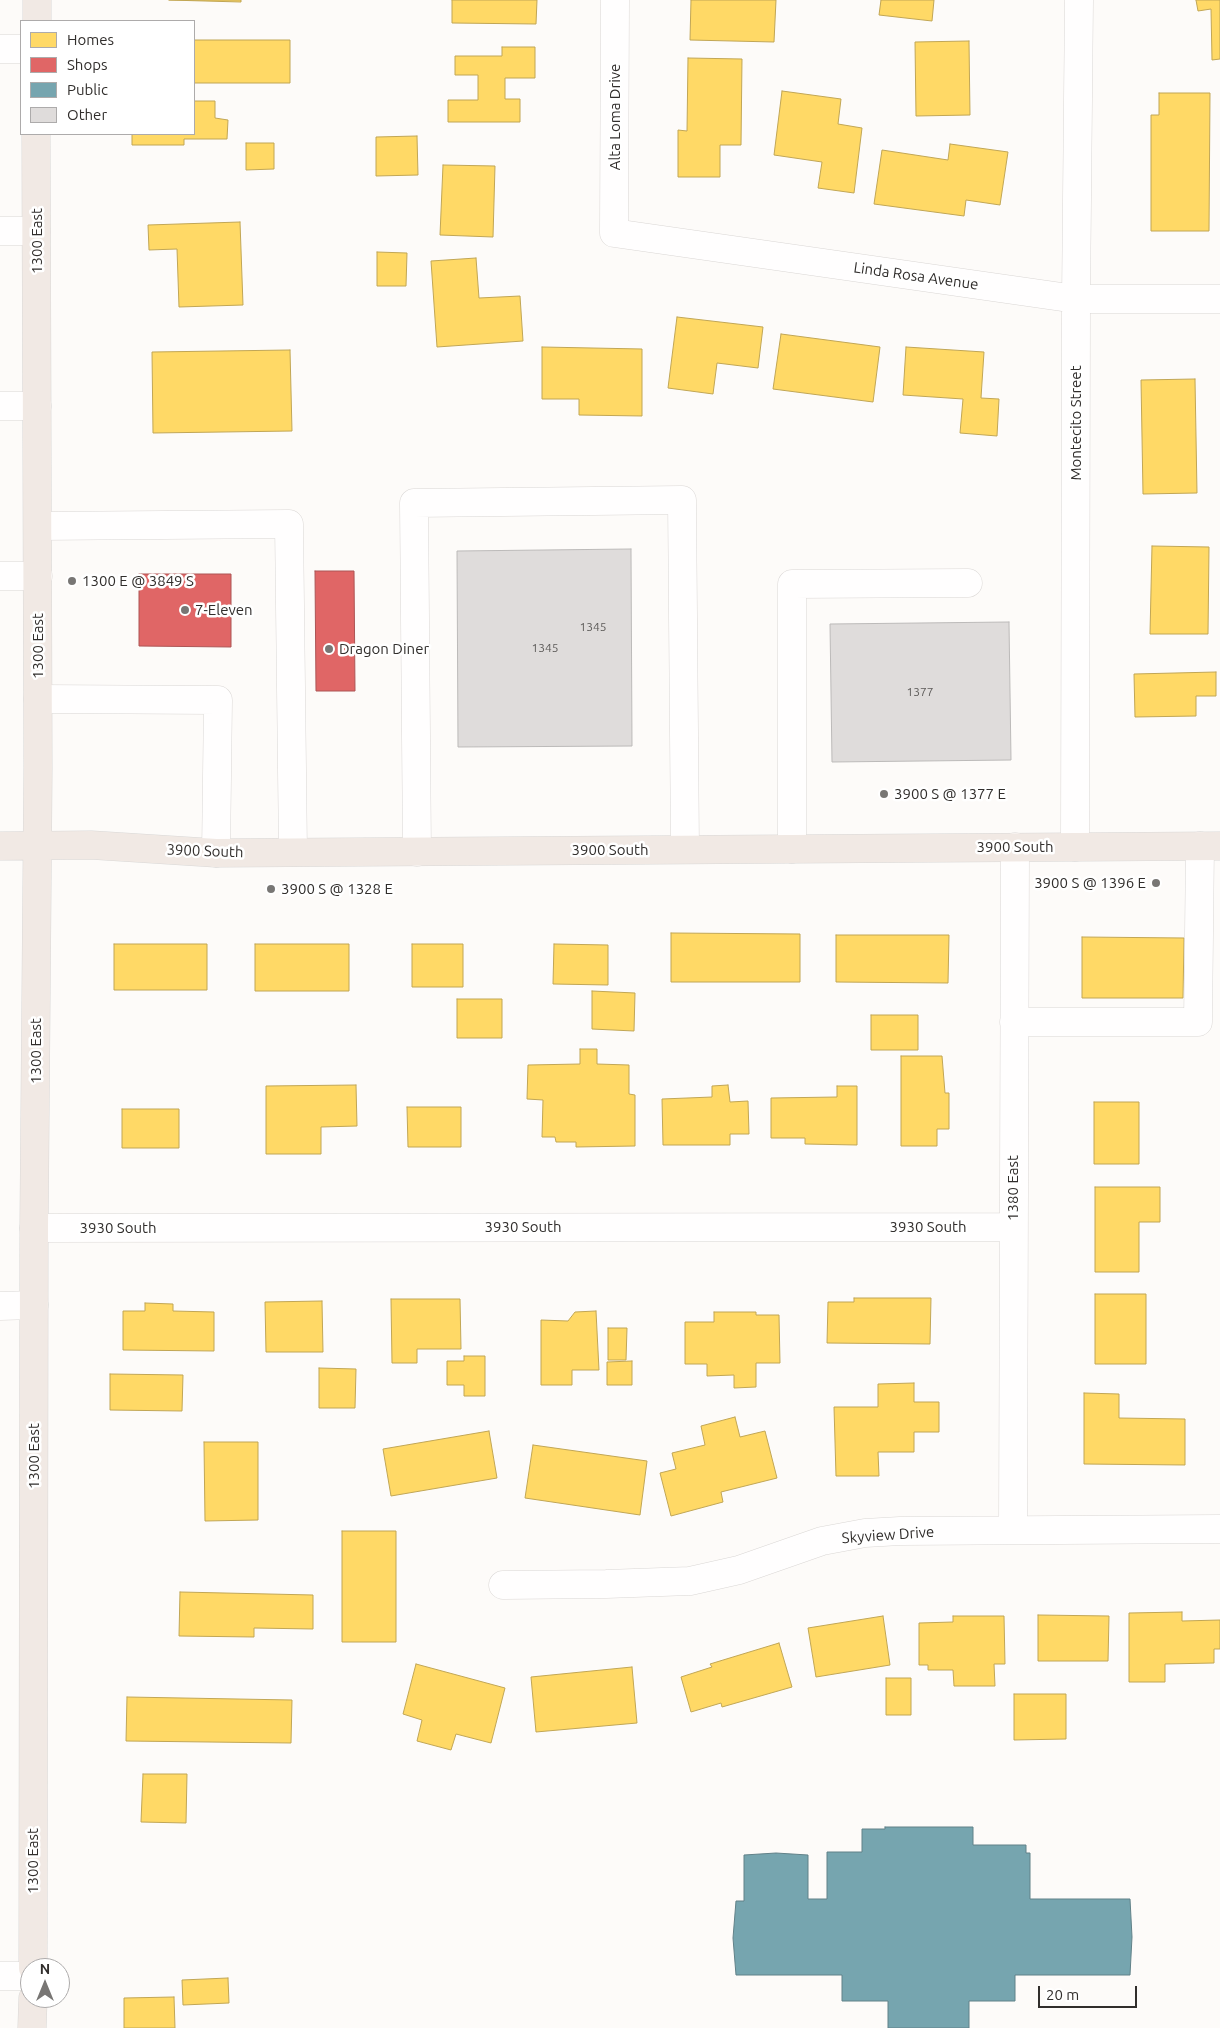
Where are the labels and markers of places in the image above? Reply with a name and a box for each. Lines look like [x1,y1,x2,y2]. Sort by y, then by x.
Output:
place label: 1300 E @ 3849 S [82,572,194,590]
marker: 1300 E @ 3849 S [66,575,78,587]
place label: 7-Eleven [195,601,253,619]
marker: 7-Eleven [179,604,191,616]
place label: Dragon Diner [339,640,429,658]
marker: Dragon Diner [323,643,335,655]
place label: 3900 S @ 1377 E [894,785,1006,803]
marker: 3900 S @ 1377 E [878,788,890,800]
place label: 3900 S @ 1396 E [1034,874,1146,892]
marker: 3900 S @ 1396 E [1150,877,1162,889]
place label: 3900 S @ 1328 E [281,880,393,898]
marker: 3900 S @ 1328 E [265,883,277,895]

